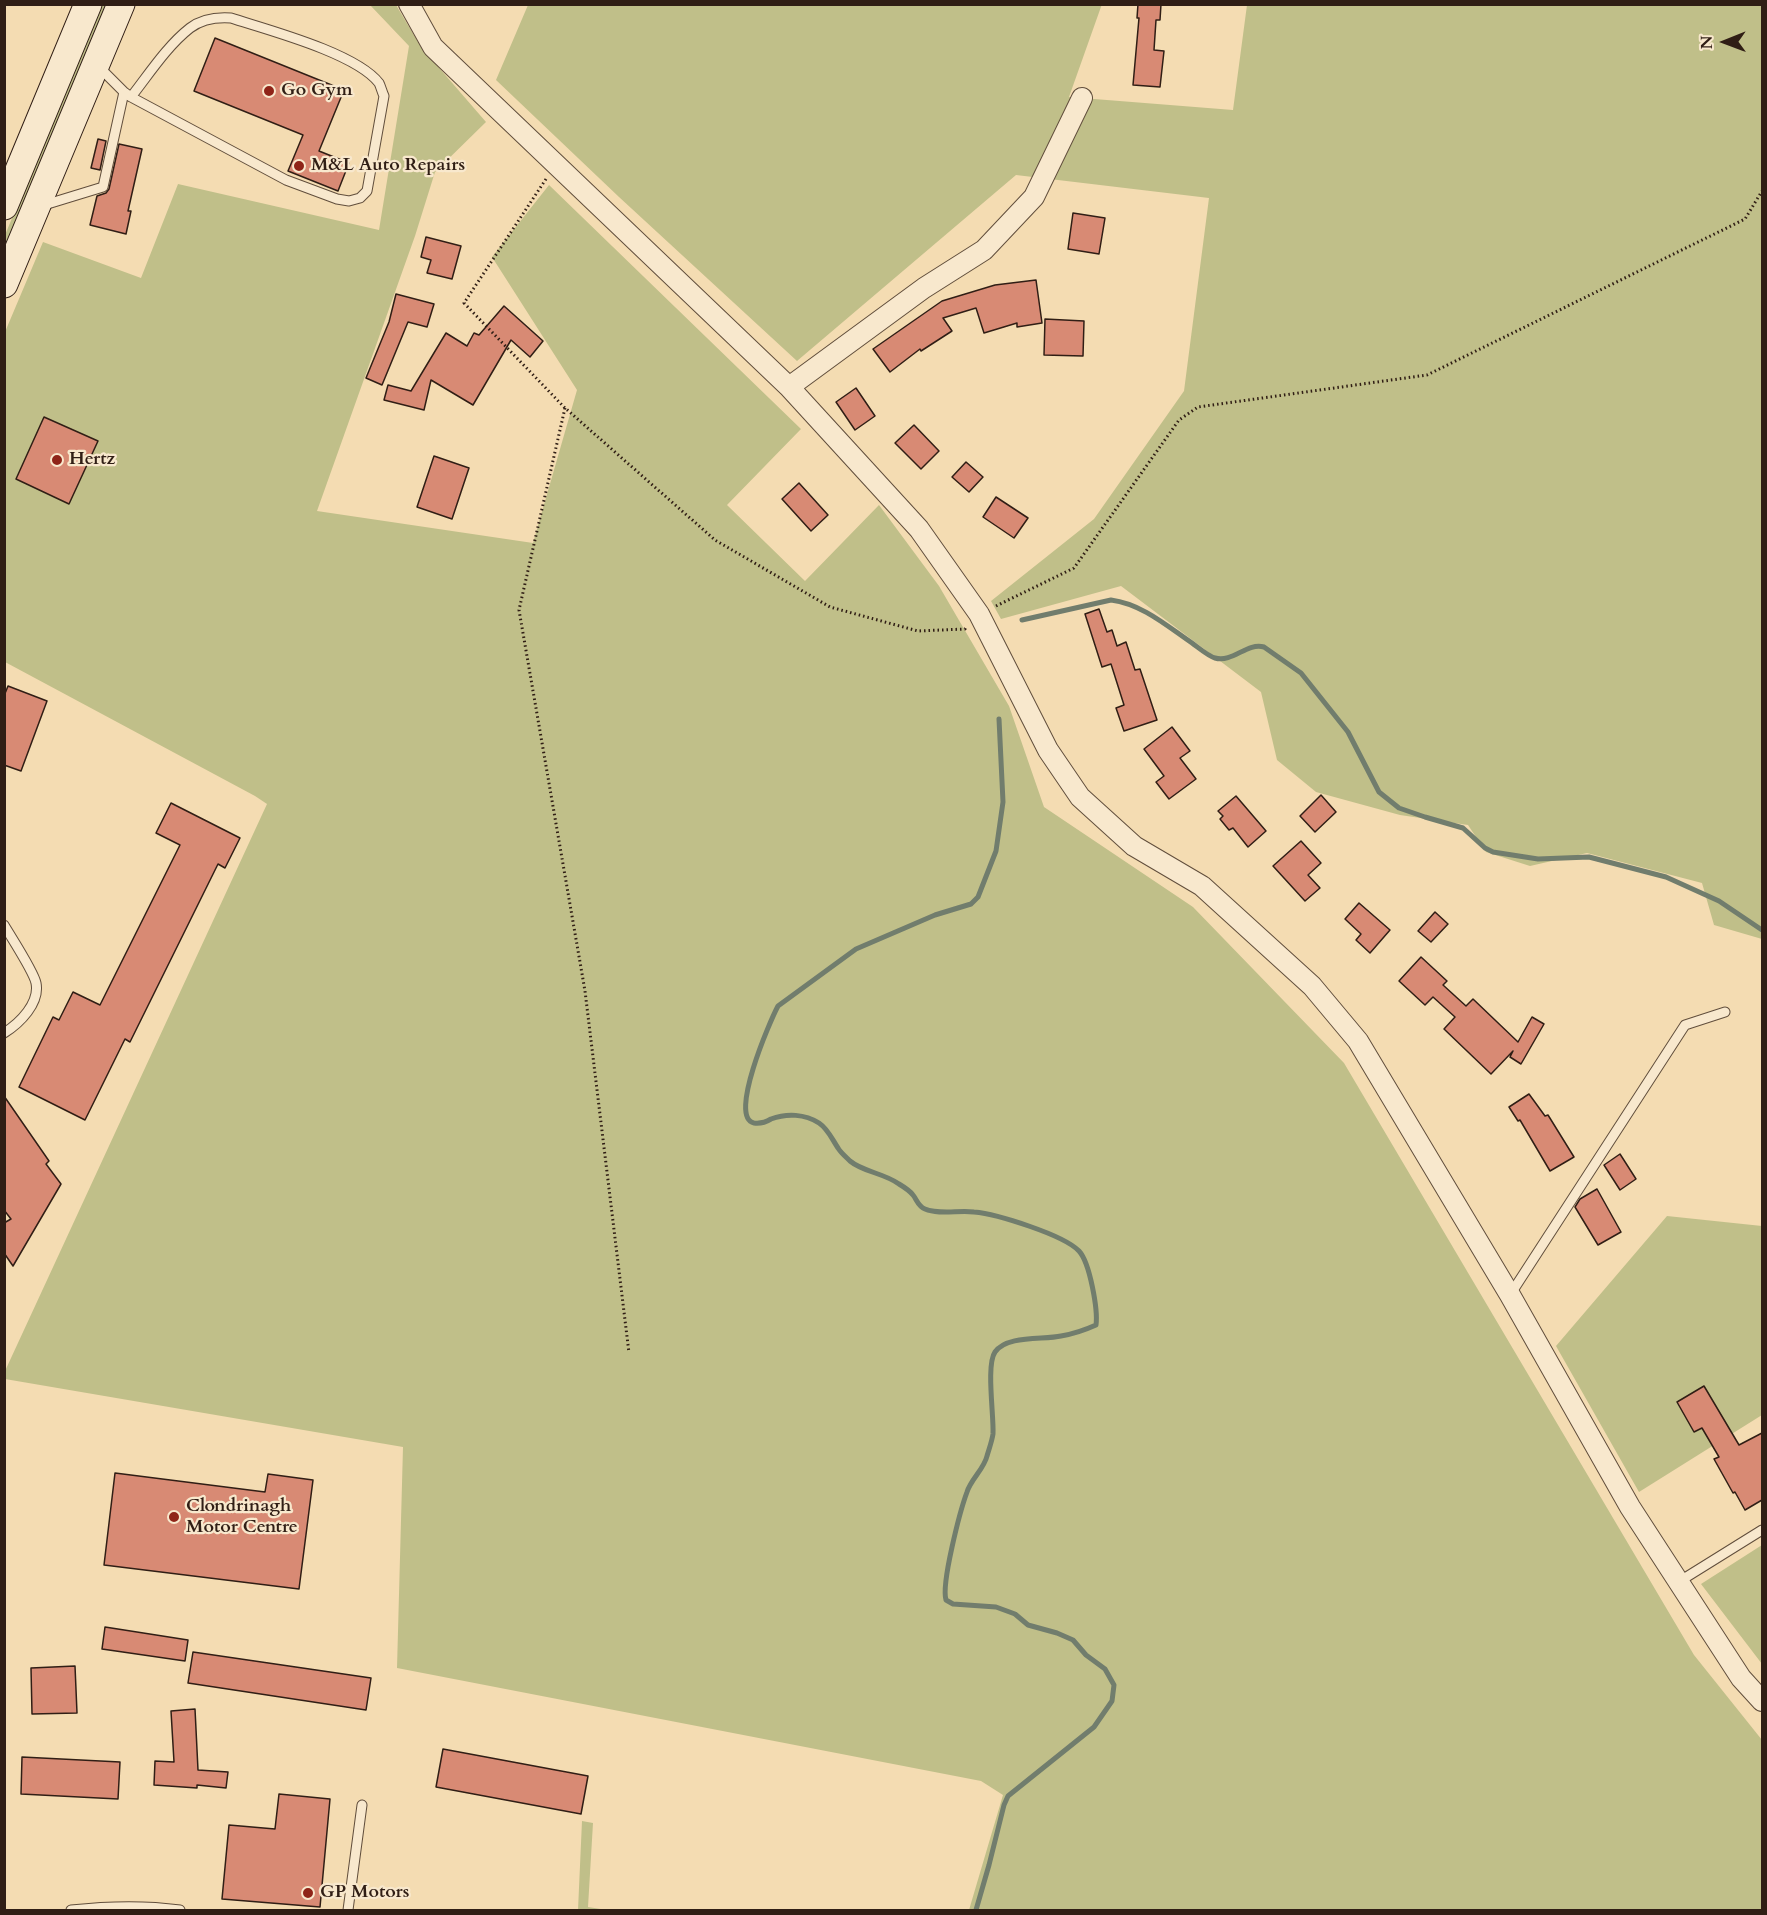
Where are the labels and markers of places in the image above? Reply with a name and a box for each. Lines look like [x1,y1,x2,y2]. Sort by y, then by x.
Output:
place label: Go Gym [281,80,352,102]
marker: Go Gym [262,84,276,98]
place label: M&L Auto Repairs [311,155,465,177]
marker: M&L Auto Repairs [292,159,306,173]
place label: Hertz [69,449,115,471]
marker: Hertz [50,453,64,467]
place label: Clondrinagh Motor Centre [186,1496,298,1538]
marker: Clondrinagh Motor Centre [167,1510,181,1524]
place label: GP Motors [320,1882,409,1904]
marker: GP Motors [301,1886,315,1900]

